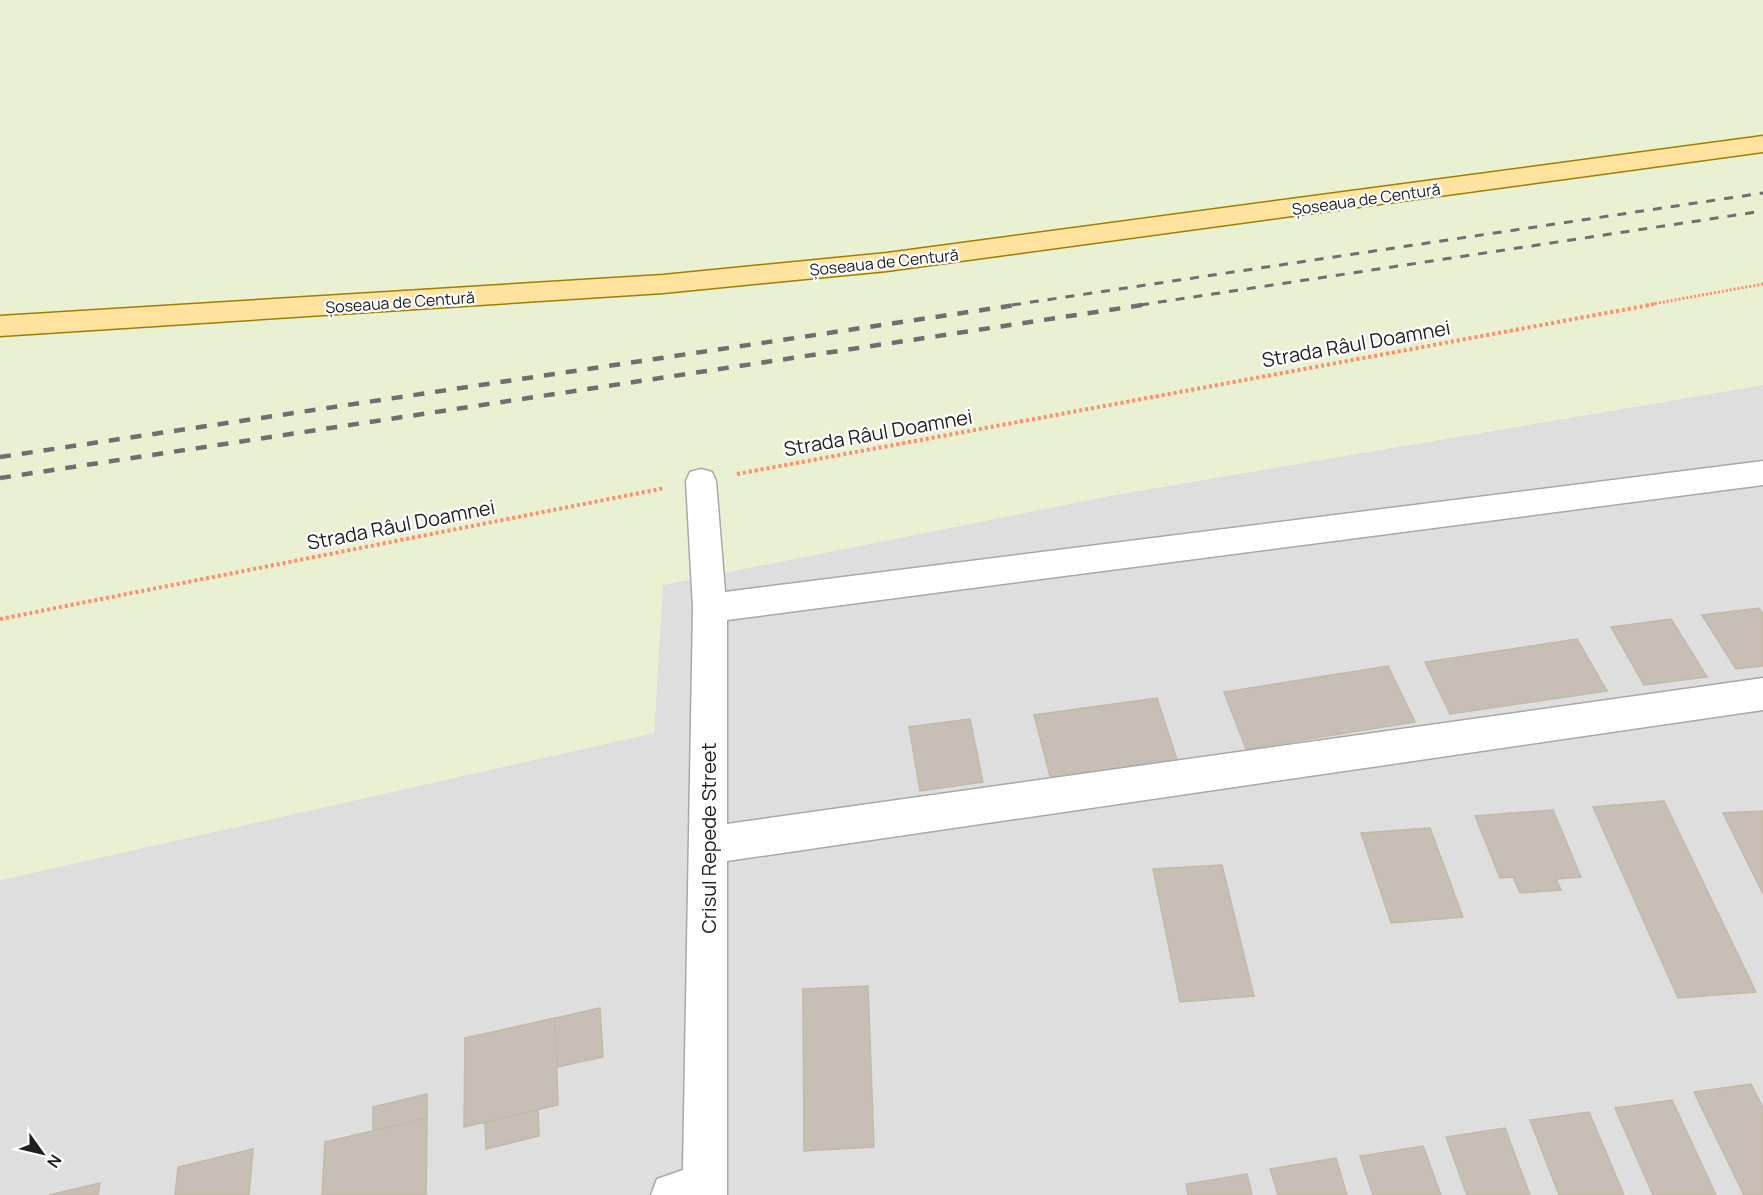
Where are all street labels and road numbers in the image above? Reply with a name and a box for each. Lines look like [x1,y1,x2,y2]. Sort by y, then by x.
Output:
street label: Șoseaua de Centură [1290,178,1442,220]
street label: Șoseaua de Centură [808,243,960,281]
street label: Șoseaua de Centură [325,286,475,318]
street label: Strada Râul Doamnei [1260,314,1452,373]
street label: Strada Râul Doamnei [782,403,974,462]
street label: Strada Râul Doamnei [305,493,497,556]
street label: Crisul Repede Street [695,742,722,934]

